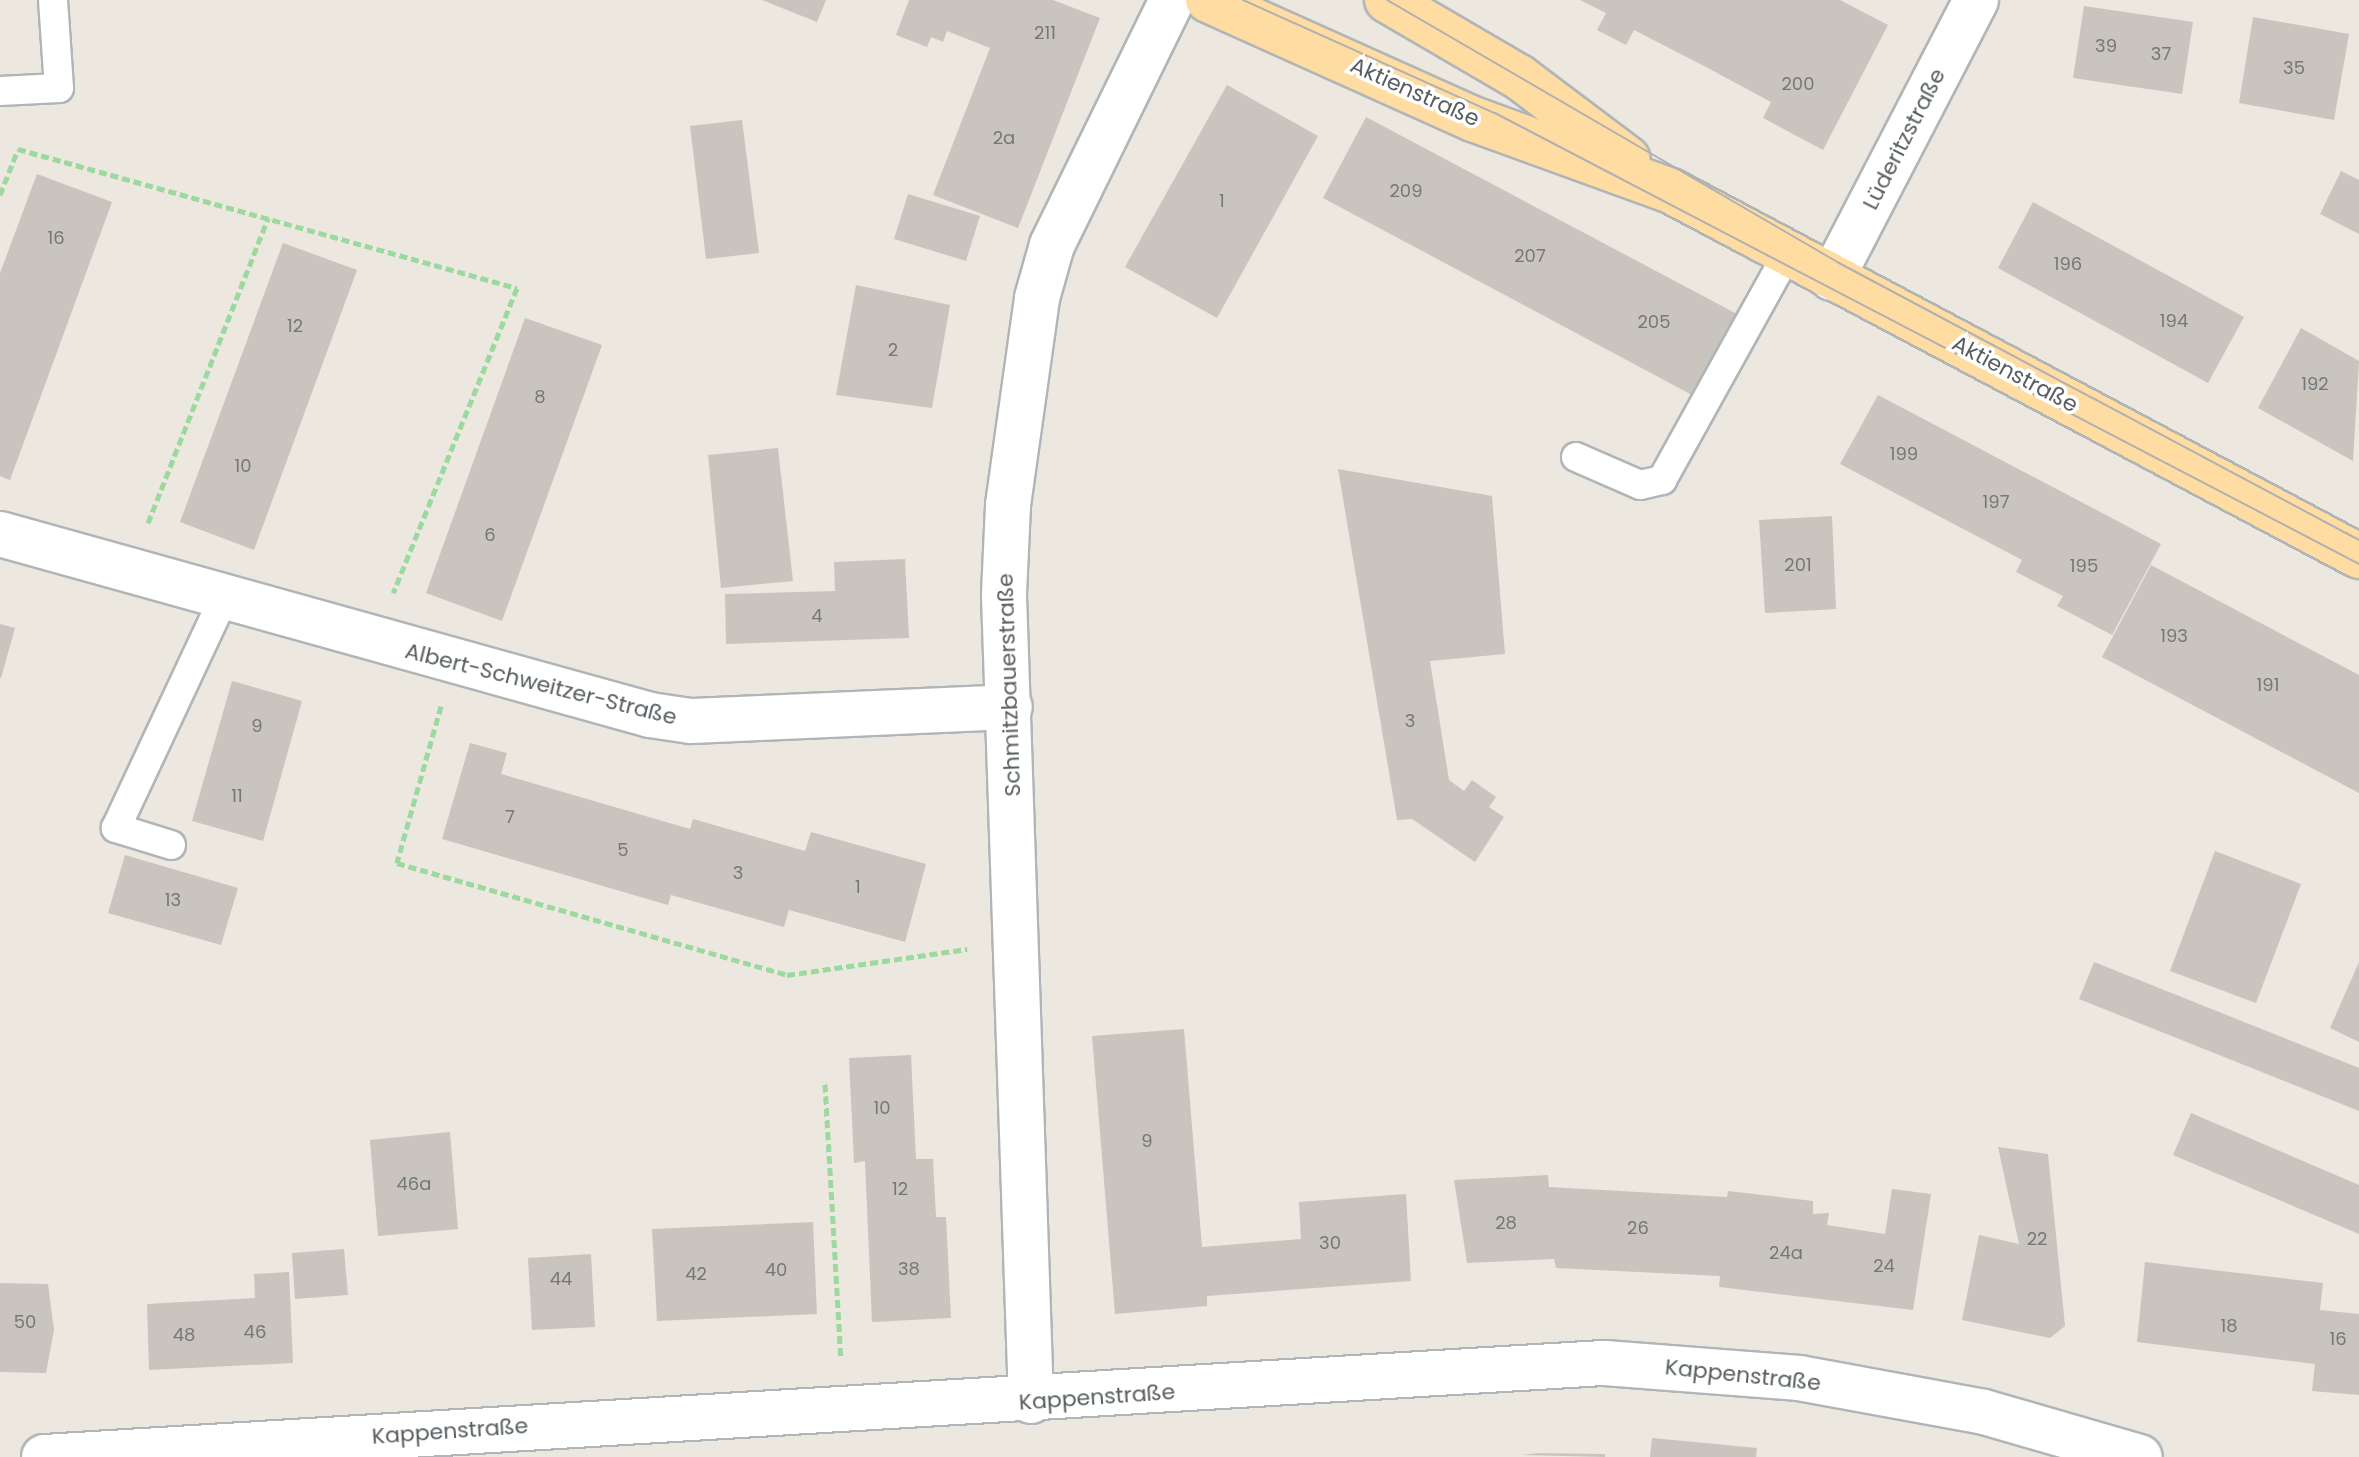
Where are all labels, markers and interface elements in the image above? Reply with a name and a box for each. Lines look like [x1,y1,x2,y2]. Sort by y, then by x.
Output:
house number: 211 [1034,22,1056,44]
house number: 39 [2095,35,2117,57]
house number: 37 [2151,43,2171,65]
street label: Aktienstraße [1346,52,1484,132]
house number: 35 [2283,57,2305,79]
street label: Lüderitzstraße [1857,64,1951,214]
house number: 200 [1782,73,1814,95]
house number: 2a [993,127,1015,149]
house number: 209 [1390,180,1422,202]
house number: 1 [1219,190,1225,212]
house number: 16 [47,227,65,249]
house number: 207 [1514,245,1546,267]
house number: 196 [2054,253,2082,275]
house number: 194 [2160,310,2188,332]
house number: 205 [1638,311,1670,333]
house number: 12 [287,315,303,337]
street label: Aktienstraße [1948,330,2082,418]
house number: 2 [888,339,898,361]
house number: 192 [2301,373,2329,395]
house number: 8 [534,386,546,408]
house number: 199 [1890,443,1918,465]
house number: 10 [234,455,252,477]
house number: 197 [1983,491,2009,513]
house number: 6 [484,524,496,546]
house number: 201 [1784,554,1812,576]
house number: 195 [2070,555,2098,577]
street label: Schmitzbauerstraße [992,573,1026,797]
house number: 4 [811,605,823,627]
house number: 193 [2160,625,2188,647]
street label: Albert-Schweitzer-Straße [402,637,680,731]
house number: 191 [2257,674,2279,696]
house number: 3 [1405,710,1415,732]
house number: 9 [251,715,263,737]
house number: 11 [231,785,243,807]
house number: 7 [505,806,515,828]
house number: 5 [617,839,629,861]
house number: 3 [733,862,743,884]
house number: 1 [855,876,861,898]
house number: 13 [165,889,181,911]
house number: 10 [873,1097,891,1119]
house number: 9 [1141,1130,1153,1152]
house number: 46a [397,1173,431,1195]
house number: 12 [892,1178,908,1200]
house number: 28 [1495,1212,1517,1234]
house number: 26 [1627,1217,1649,1239]
house number: 22 [2027,1228,2047,1250]
house number: 30 [1319,1232,1341,1254]
house number: 24a [1769,1242,1803,1264]
house number: 24 [1873,1255,1895,1277]
house number: 38 [898,1258,920,1280]
house number: 40 [765,1259,787,1281]
house number: 42 [685,1263,707,1285]
house number: 44 [550,1268,572,1290]
house number: 50 [14,1311,36,1333]
house number: 18 [2220,1315,2238,1337]
house number: 46 [244,1321,266,1343]
house number: 48 [173,1324,195,1346]
house number: 16 [2329,1328,2347,1350]
street label: Kappenstraße [1664,1354,1822,1396]
street label: Kappenstraße [1018,1378,1176,1416]
street label: Kappenstraße [371,1412,529,1450]

